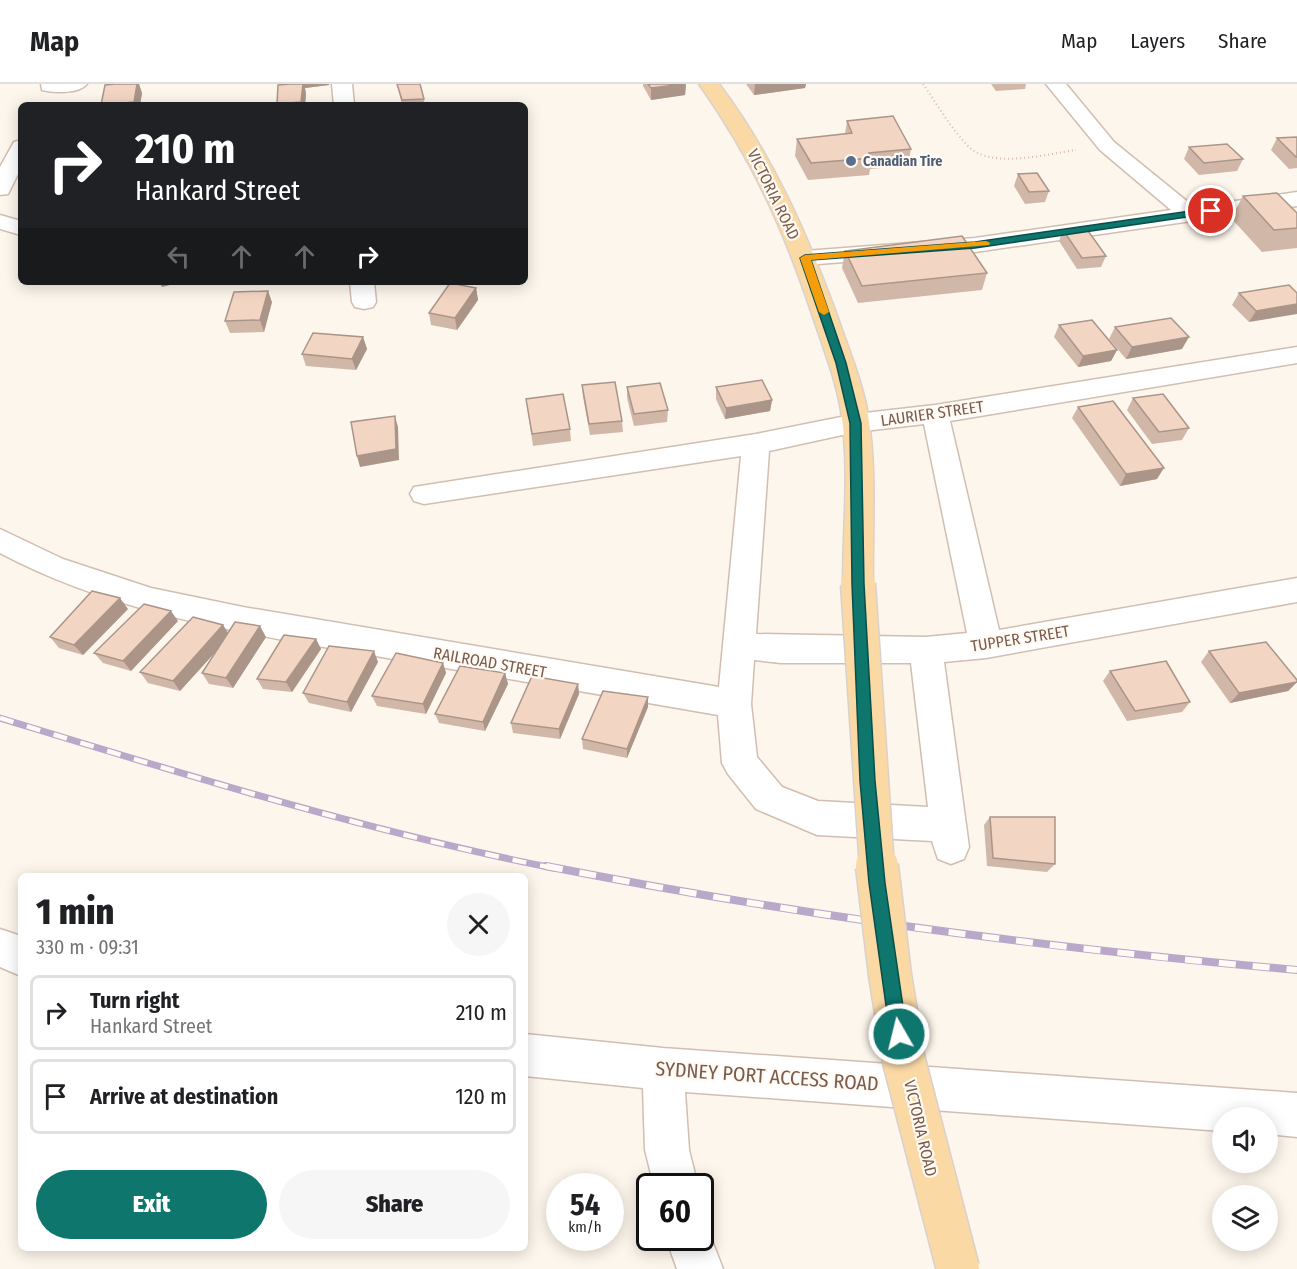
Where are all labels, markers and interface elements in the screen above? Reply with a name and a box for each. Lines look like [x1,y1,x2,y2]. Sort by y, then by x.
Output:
text: Map [30,25,79,58]
text: Map [1061,28,1097,54]
text: Layers [1130,28,1185,54]
text: Share [1218,28,1267,54]
text: 210 m [135,124,235,174]
icon: right [36,126,114,204]
street label: VICTORIA ROAD [743,146,804,243]
place label: Canadian Tire [863,153,942,170]
marker: Canadian Tire [844,154,858,168]
text: Hankard Street [135,175,300,207]
pin [1185,185,1236,236]
icon: arrive [1194,194,1227,227]
icon: left [162,240,195,273]
icon: ahead [225,240,258,273]
icon: ahead [288,240,321,273]
icon: right [351,240,384,273]
street label: LAURIER STREET [879,397,985,430]
street label: TUPPER STREET [969,621,1071,656]
street label: RAILROAD STREET [432,643,549,682]
text: 1 min [36,890,114,934]
button: close [447,893,510,956]
text: 330 m · 09:31 [36,935,139,959]
text: Turn right [90,987,179,1014]
icon: right [39,996,72,1029]
text: 210 m [456,999,507,1026]
position arrow [867,1002,931,1066]
text: Hankard Street [90,1014,212,1038]
street label: SYDNEY PORT ACCESS ROAD [655,1056,879,1096]
street label: VICTORIA ROAD [900,1078,941,1178]
icon: arrive [39,1080,72,1113]
text: Arrive at destination [90,1083,278,1110]
text: 120 m [455,1083,507,1110]
map controls [1212,1107,1278,1251]
button: sound [1212,1107,1278,1173]
button: Exit [36,1170,267,1239]
button: Share [279,1170,510,1239]
speed limit sign: 60 [636,1173,714,1251]
button: layers [1212,1185,1278,1251]
text: 54 [570,1187,600,1223]
text: km/h [568,1218,602,1236]

